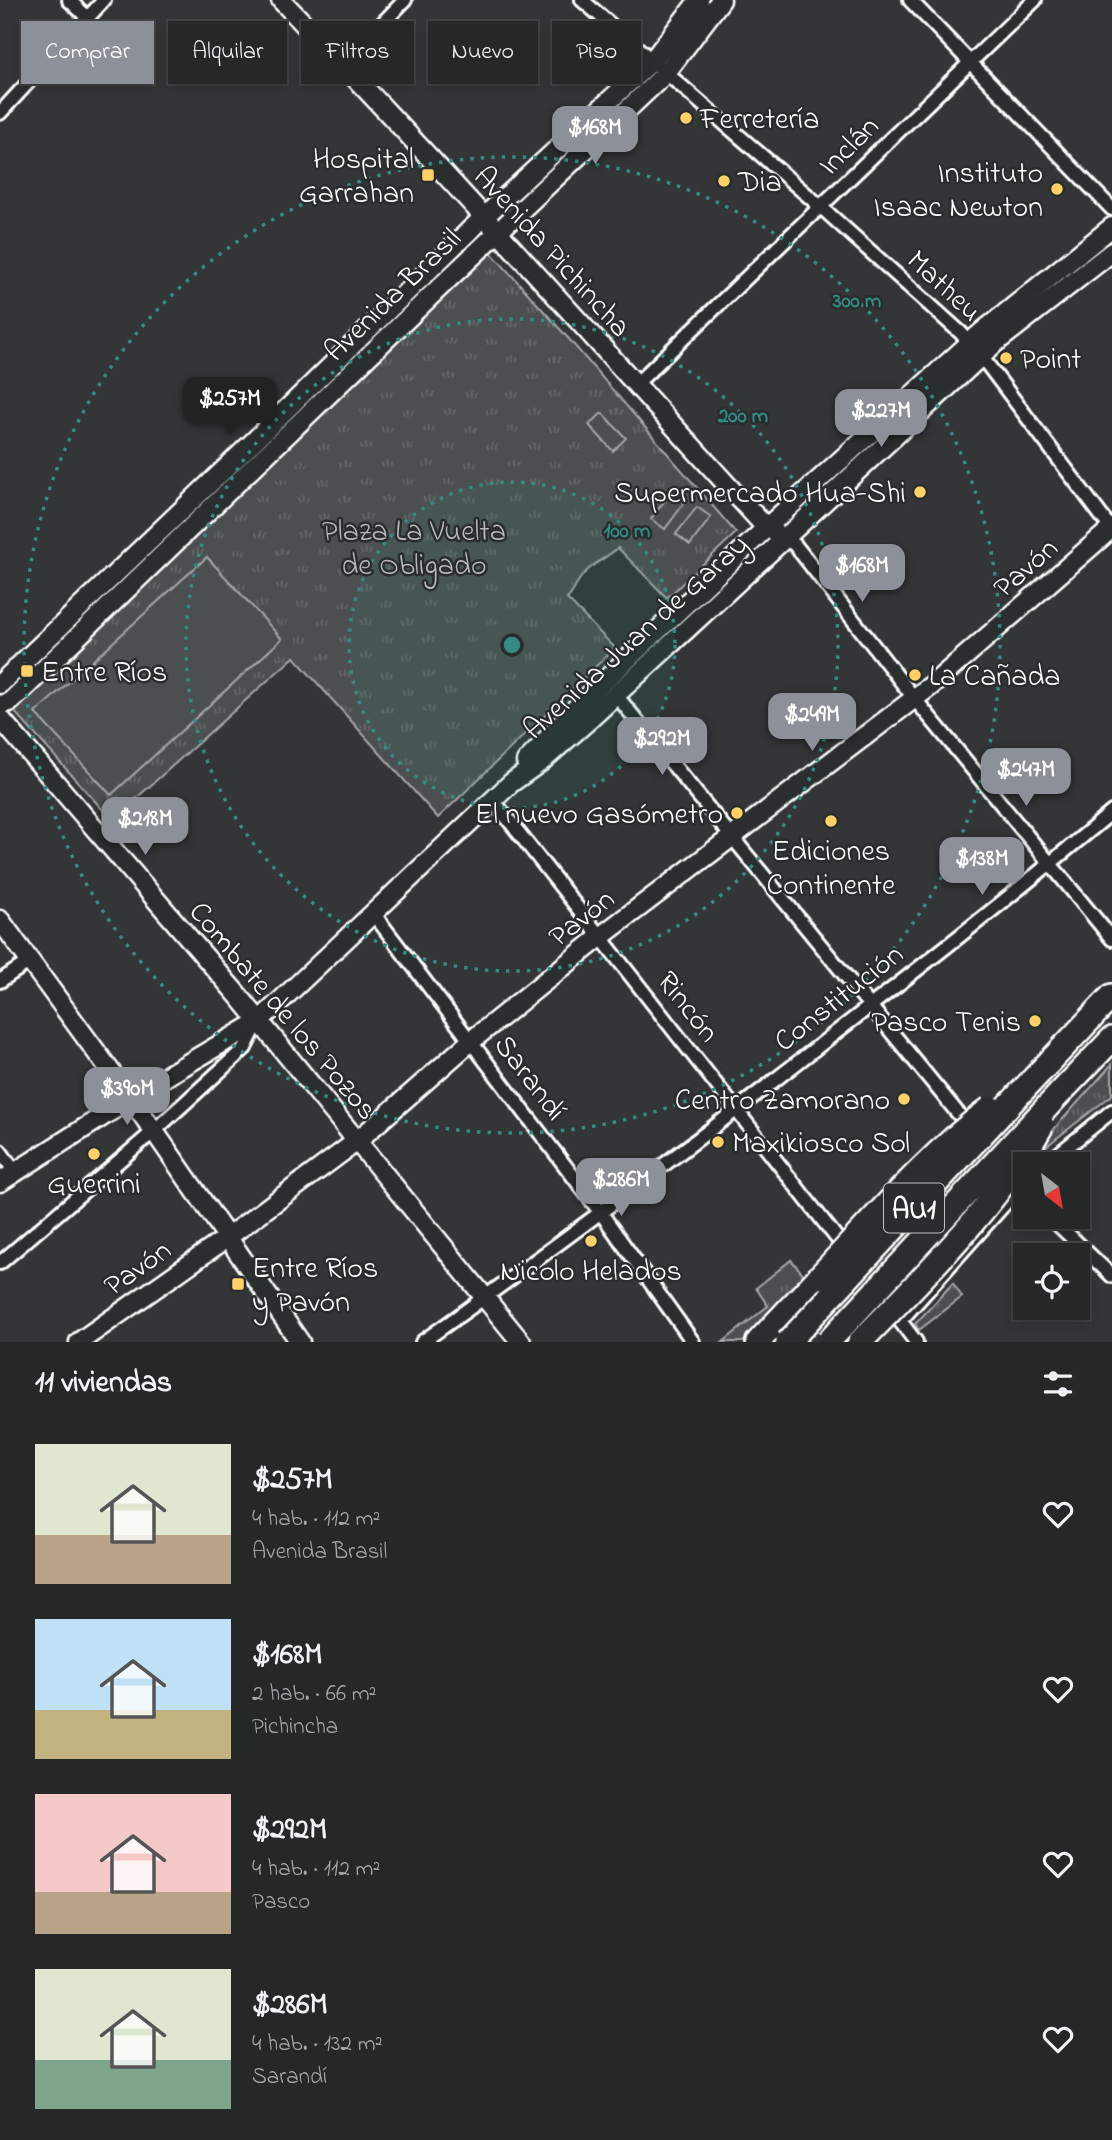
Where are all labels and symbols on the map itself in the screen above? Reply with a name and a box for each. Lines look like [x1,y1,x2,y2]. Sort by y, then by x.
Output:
place label: Ferretería [699,99,819,143]
pin: $168M [546,106,644,166]
street label: Inclán [810,107,891,187]
marker: Ferretería [678,110,694,126]
place label: Hospital Garrahan [299,139,414,217]
place label: Instituto Isaac Newton [874,153,1043,231]
street label: Avenida Pichincha [462,157,640,349]
place label: Dia [737,162,782,206]
marker: Hospital Garrahan [420,167,436,183]
marker: Dia [716,173,732,189]
marker: Instituto Isaac Newton [1049,181,1065,197]
street label: Avenida Brasil [315,219,473,373]
street label: Matheu [895,241,991,334]
text: 300 m [832,287,881,317]
place label: Point [1020,339,1081,383]
marker: Point [998,350,1014,366]
pin: $257M [181,378,279,437]
pin: $227M [832,390,930,449]
text: 200 m [717,402,768,432]
place label: Supermercado Hua-Shi [614,473,906,517]
marker: Supermercado Hua-Shi [912,484,928,500]
park label: Plaza La Vuelta de Obligado [322,511,506,589]
text: 100 m [604,517,650,547]
street label: Avenida Juan de Garay [514,525,760,752]
street label: Pavón [985,528,1069,610]
pin: $168M [813,544,911,604]
centre of rings [500,633,524,657]
place label: Entre Ríos [41,652,167,696]
place label: La Cañada [929,656,1061,700]
marker: Entre Ríos [19,663,35,679]
marker: La Cañada [907,667,923,683]
pin: $249M [763,694,861,753]
pin: $292M [613,718,711,777]
pin: $247M [977,748,1075,808]
place label: El nuevo Gasómetro [475,794,723,838]
pin: $218M [96,798,194,857]
marker: El nuevo Gasómetro [729,805,745,821]
marker: Ediciones Continente [823,813,839,829]
place label: Ediciones Continente [767,831,896,909]
pin: $138M [933,838,1031,897]
street label: Pavón [540,879,625,959]
street label: Combate de los Pozos [177,893,387,1131]
street label: Constitución [766,935,914,1064]
street label: Rincón [645,963,729,1053]
place label: Pasco Tenis [871,1002,1021,1046]
marker: Pasco Tenis [1027,1013,1043,1029]
street label: Sarandí [482,1026,576,1131]
pin: $390M [78,1068,176,1127]
place label: Centro Zamorano [675,1080,890,1124]
marker: Centro Zamorano [896,1091,912,1107]
place label: Maxikiosco Sol [732,1123,910,1167]
marker: Maxikiosco Sol [710,1134,726,1150]
marker: Guerrini [86,1146,102,1162]
north arrow [1013,1152,1090,1228]
pin: $286M [572,1158,670,1218]
place label: Guerrini [47,1164,141,1208]
road number: AU1 [884,1184,944,1232]
street label: Pavón [96,1230,182,1309]
marker: Nicolo Helados [583,1233,599,1249]
place label: Entre Ríos y Pavón [252,1248,378,1326]
place label: Nicolo Helados [500,1251,682,1295]
marker: Entre Ríos y Pavón [230,1276,246,1292]

